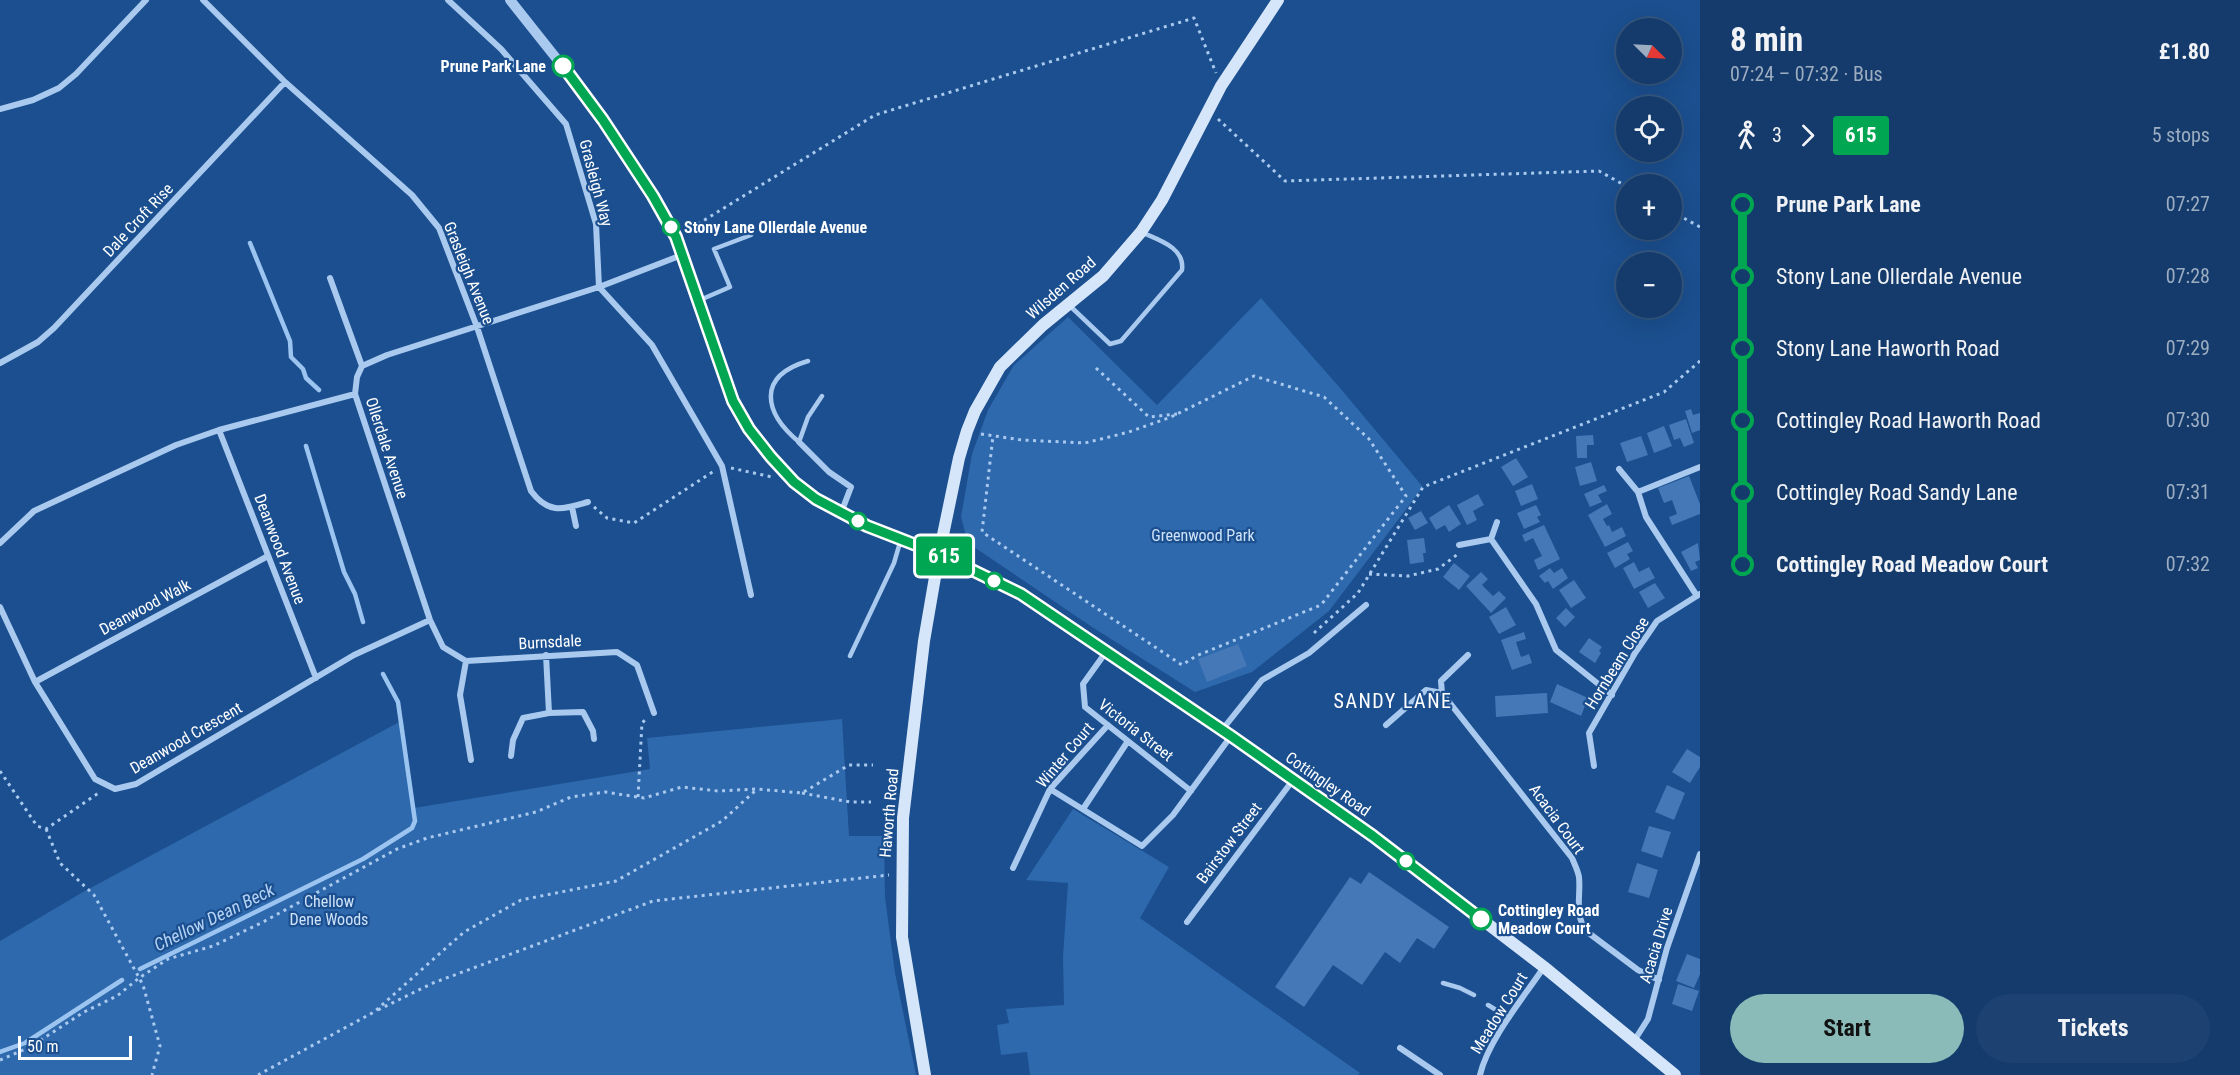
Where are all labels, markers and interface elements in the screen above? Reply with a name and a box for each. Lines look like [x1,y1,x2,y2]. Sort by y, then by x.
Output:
north arrow [1616,18,1682,84]
map controls [1616,18,1682,318]
text: 8 min [1730,20,1803,59]
text: £1.80 [2159,39,2210,64]
marker: Prune Park Lane [552,55,574,77]
place label: Prune Park Lane [441,57,546,76]
text: 07:24 – 07:32 · Bus [1730,62,1883,86]
button: locate [1616,96,1682,162]
icon: walk [1730,119,1763,152]
icon: forward [1791,119,1824,152]
text: 3 [1772,123,1782,147]
text: 615 [1845,123,1877,147]
text: 5 stops [2152,123,2210,147]
street label: Grasleigh Way [575,137,617,229]
button: + [1616,174,1682,240]
street label: Dale Croft Rise [99,179,177,261]
text: Prune Park Lane [1776,192,1921,217]
text: 07:27 [2166,192,2210,216]
marker: Stony Lane Ollerdale Avenue [662,218,680,236]
place label: Stony Lane Ollerdale Avenue [684,218,867,237]
street label: Grasleigh Avenue [440,219,498,327]
button: − [1616,252,1682,318]
street label: Wilsden Road [1022,253,1100,323]
text: Stony Lane Ollerdale Avenue [1776,264,2022,289]
text: 07:28 [2166,264,2210,288]
text: Stony Lane Haworth Road [1776,336,2000,361]
text: 07:29 [2166,336,2210,360]
street label: Ollerdale Avenue [362,395,412,501]
text: Cottingley Road Haworth Road [1776,408,2041,433]
text: 07:30 [2166,408,2210,432]
text: Cottingley Road Sandy Lane [1776,480,2017,505]
text: 07:31 [2166,480,2210,504]
street label: Deanwood Avenue [250,491,310,607]
unlabelled marker [849,512,867,530]
park label: Greenwood Park [1151,526,1256,545]
line badge: 615 [910,536,978,576]
text: 615 [928,544,960,568]
text: Cottingley Road Meadow Court [1776,552,2048,577]
text: 07:32 [2166,552,2210,576]
unlabelled marker [985,572,1003,590]
street label: Deanwood Walk [96,575,195,639]
street label: Hornbeam Close [1581,613,1653,713]
street label: Burnsdale [518,631,582,653]
district label: SANDY LANE [1334,689,1452,713]
street label: Victoria Street [1095,695,1178,765]
street label: Deanwood Crescent [127,698,246,778]
street label: Winter Court [1032,718,1098,791]
street label: Cottingley Road [1282,748,1374,820]
street label: Haworth Road [876,768,902,858]
street label: Acacia Court [1525,780,1589,858]
street label: Bairstow Street [1192,799,1266,887]
unlabelled marker [1397,852,1415,870]
water label: Chellow Dean Beck [150,878,279,955]
park label: Chellow Dene Woods [290,892,368,929]
place label: Cottingley Road Meadow Court [1498,901,1600,938]
street label: Acacia Drive [1635,905,1677,985]
marker: Cottingley Road Meadow Court [1470,908,1492,930]
street label: Meadow Court [1467,969,1532,1057]
button: Start [1730,994,1964,1063]
button: Tickets [1976,994,2210,1063]
scale bar [18,1033,132,1060]
text: 50 m [27,1037,59,1056]

